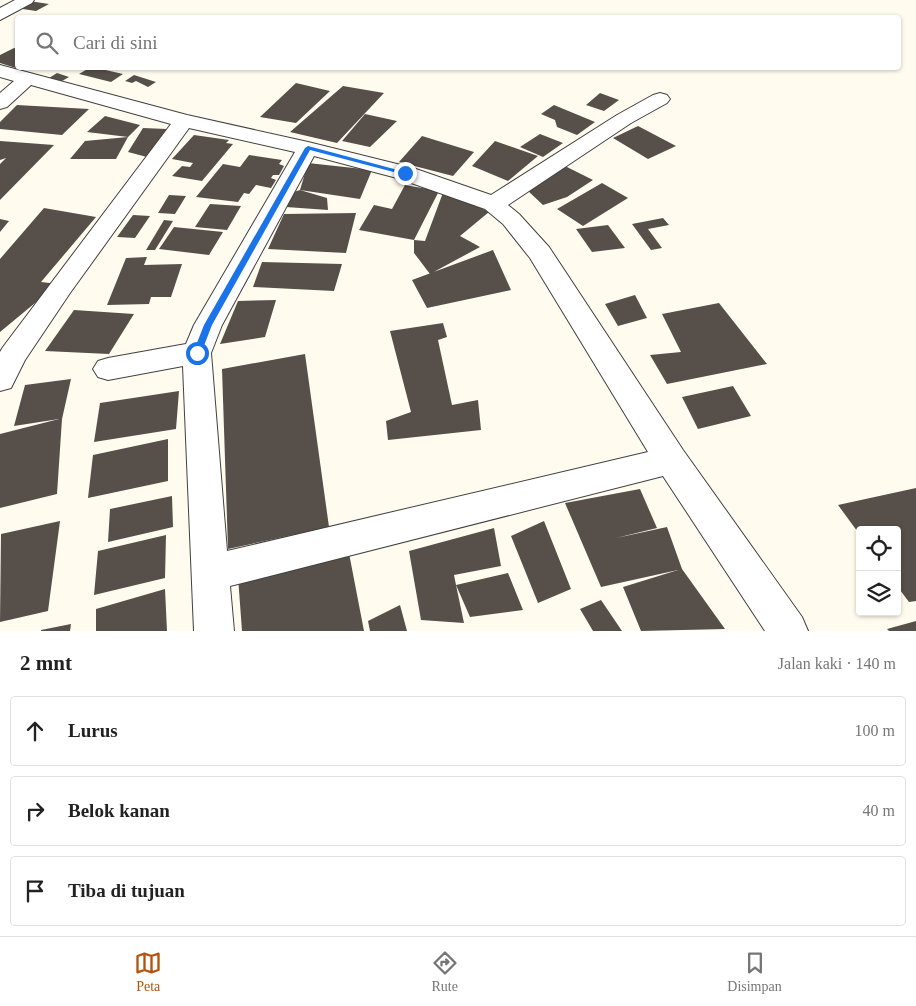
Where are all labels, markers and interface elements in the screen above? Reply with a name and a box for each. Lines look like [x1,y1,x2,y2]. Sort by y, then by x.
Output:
search box [15,15,901,70]
icon: search [33,29,61,57]
text: Cari di sini [73,32,157,53]
route end [394,162,417,185]
route start [186,342,209,365]
map controls [856,526,901,616]
button: locate [856,526,901,571]
button: layers [856,571,901,616]
text: 2 mnt [20,651,72,675]
text: Jalan kaki · 140 m [778,655,896,672]
icon: ahead [21,717,49,745]
text: Lurus [68,720,118,741]
text: 100 m [855,722,895,739]
icon: right [21,797,49,825]
text: Belok kanan [68,800,170,821]
text: 40 m [863,802,895,819]
icon: arrive [21,877,49,905]
text: Tiba di tujuan [68,880,185,901]
tab: Peta [134,949,162,995]
tab: Rute [431,949,459,995]
tab: Disimpan [727,949,782,995]

